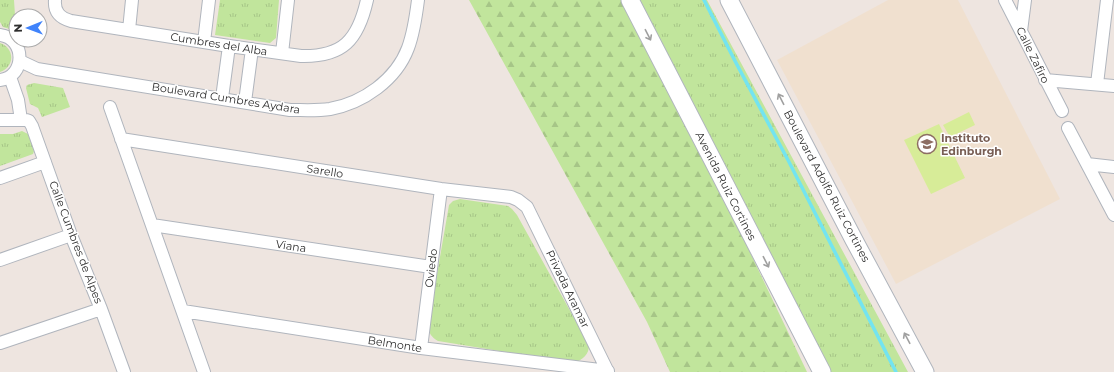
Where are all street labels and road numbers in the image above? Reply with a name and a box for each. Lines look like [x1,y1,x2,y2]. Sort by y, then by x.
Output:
street label: Calle Zafiro [1013,24,1053,86]
street label: Cumbres del Alba [170,29,268,59]
street label: Boulevard Cumbres Aydara [151,79,301,117]
street label: Boulevard Adolfo Ruiz Cortines [781,108,873,265]
street label: Avenida Ruiz Cortines [693,129,760,243]
street label: Sarello [306,161,344,181]
street label: Calle Cumbres de Alpes [46,179,106,306]
street label: Viana [275,237,307,255]
street label: Oviedo [422,248,440,288]
street label: Privada Aramar [543,248,593,330]
street label: Belmonte [367,333,424,355]

